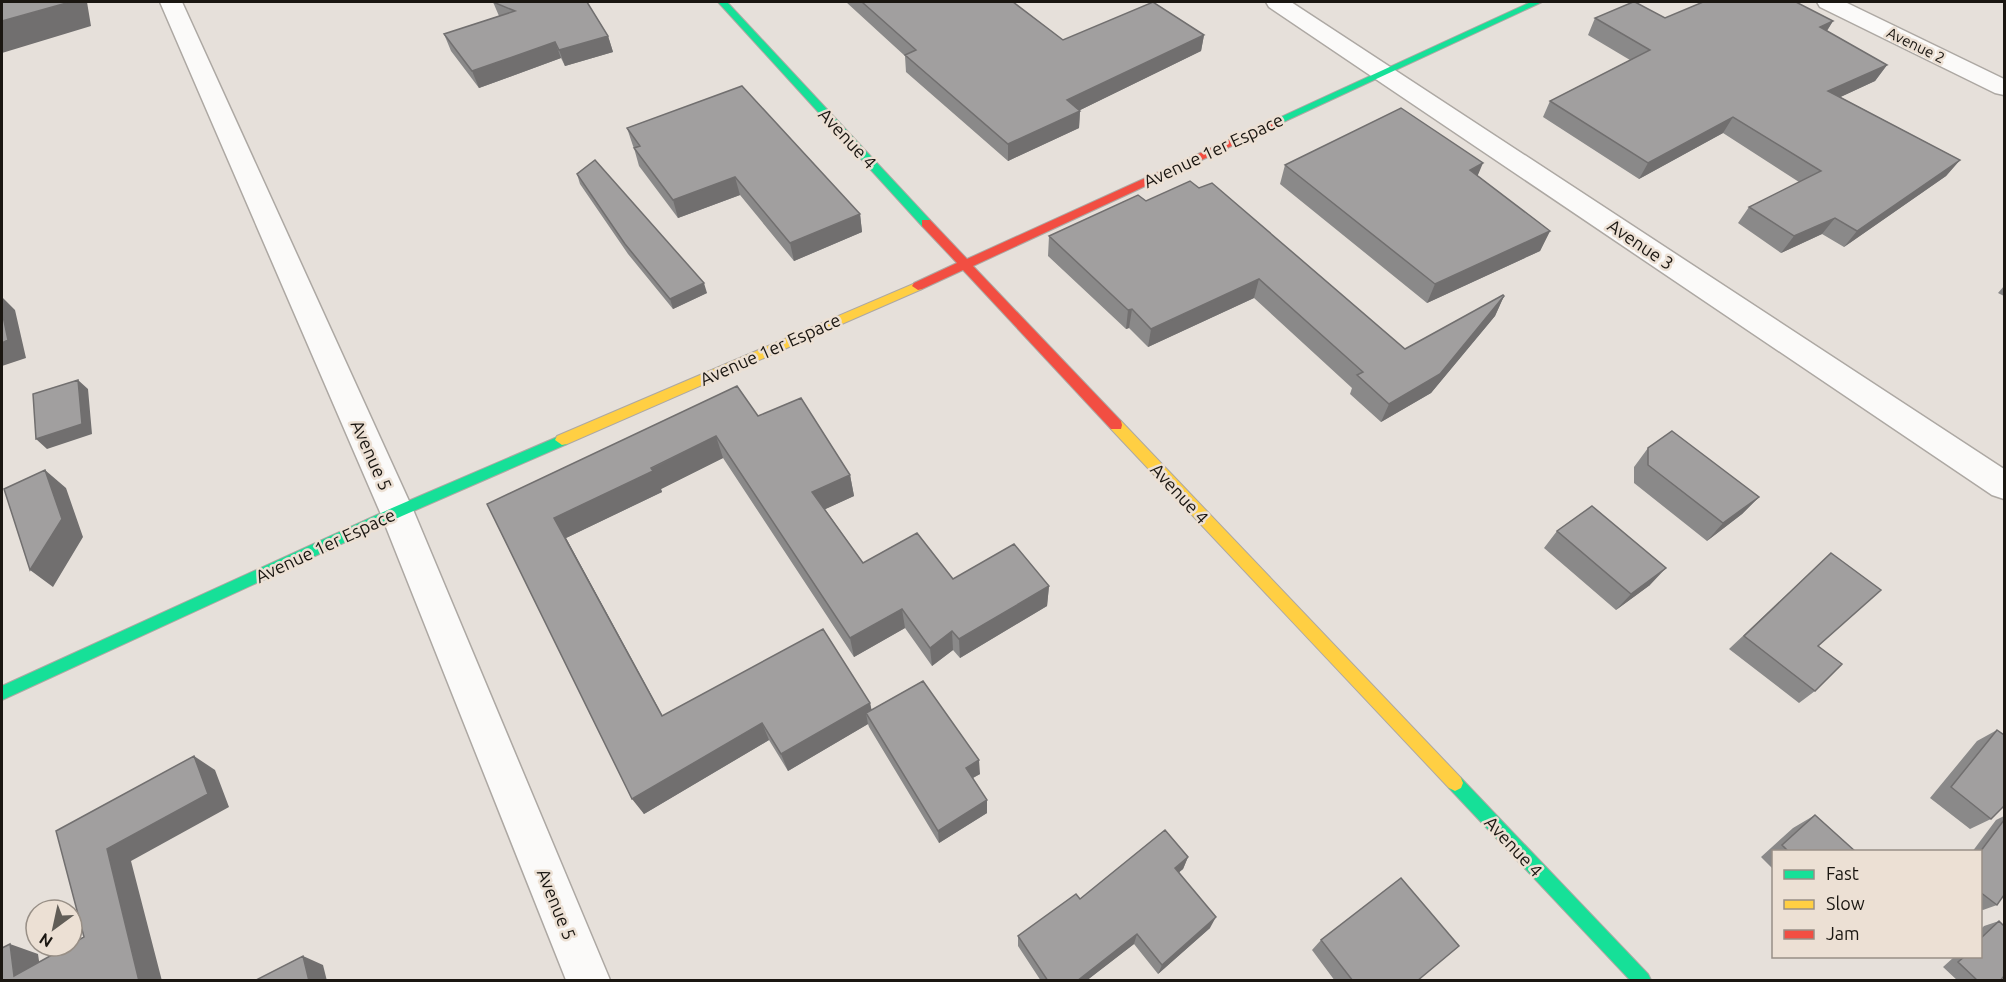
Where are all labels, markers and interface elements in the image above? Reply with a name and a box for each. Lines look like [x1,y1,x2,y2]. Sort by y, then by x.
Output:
street label: Avenue 2 [1884,24,1948,66]
street label: Avenue 4 [815,104,881,172]
street label: Avenue 1er Espace [1140,109,1286,191]
street label: Avenue 3 [1604,215,1678,273]
street label: Avenue 1er Espace [697,309,843,389]
street label: Avenue 5 [348,417,396,493]
street label: Avenue 4 [1147,459,1213,527]
street label: Avenue 1er Espace [252,504,398,586]
street label: Avenue 4 [1481,812,1547,880]
legend [1772,850,1982,958]
text: Fast [1826,863,1859,883]
street label: Avenue 5 [534,866,580,942]
text: Slow [1826,893,1865,913]
north arrow [24,898,84,958]
text: Jam [1826,923,1860,943]
text: N [36,930,56,951]

